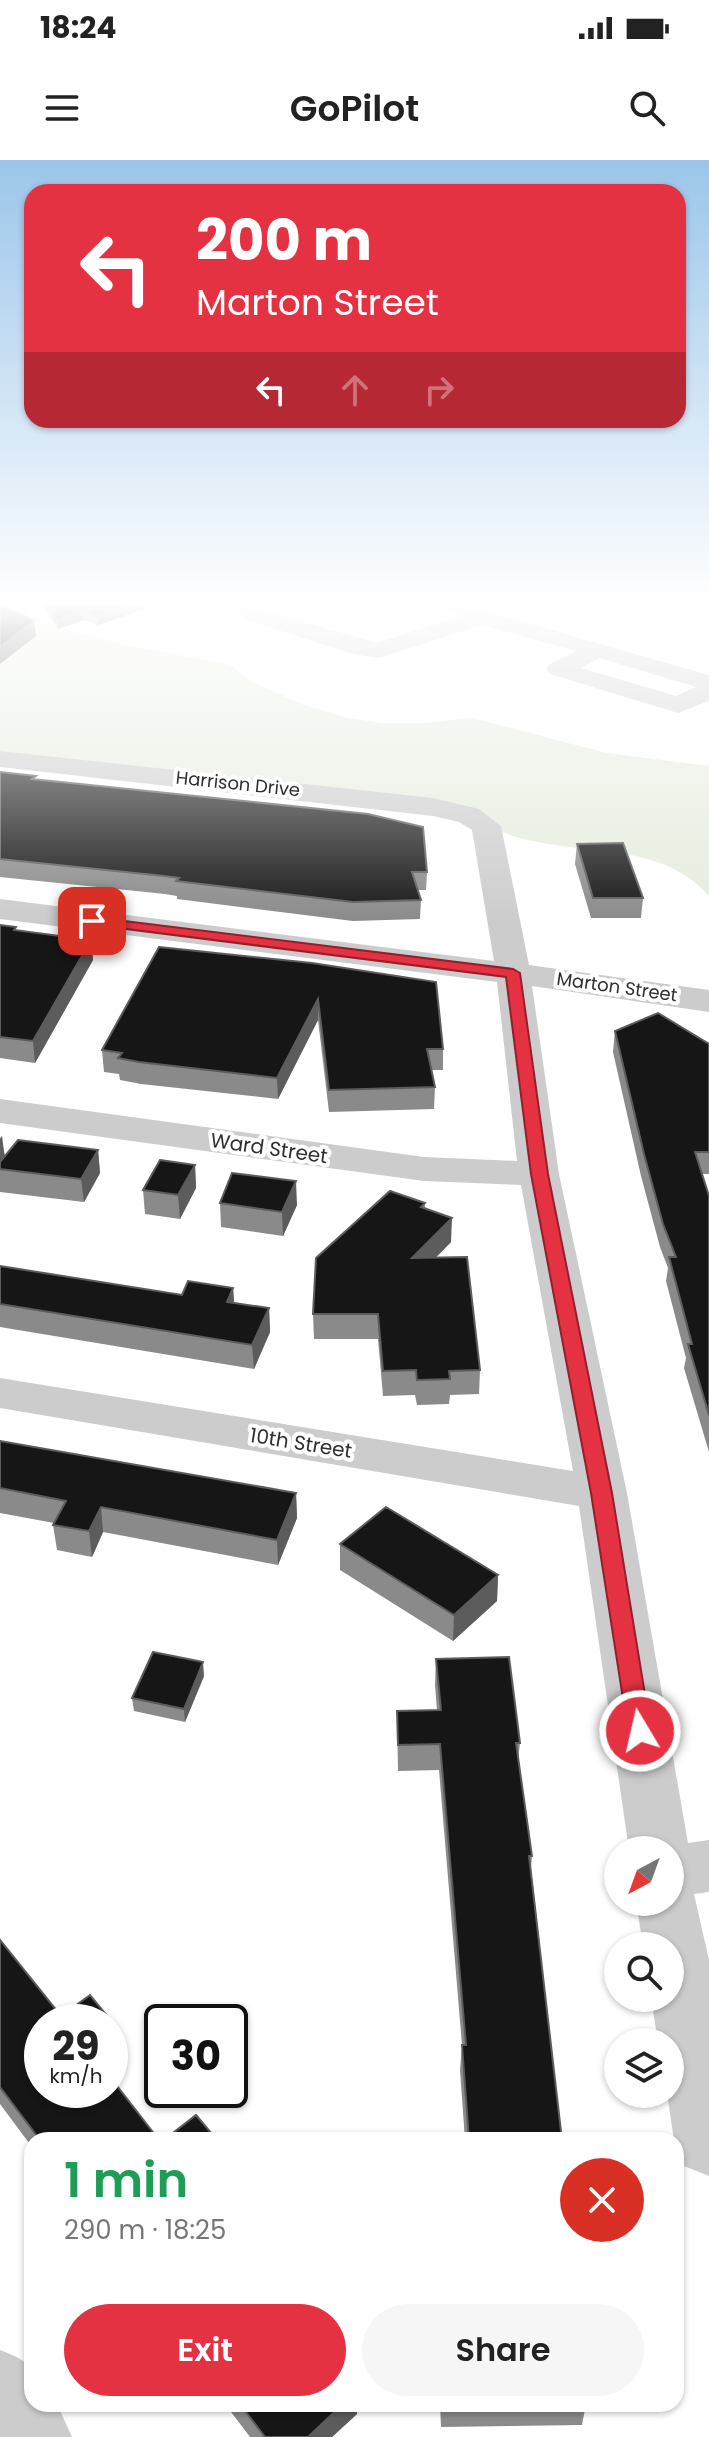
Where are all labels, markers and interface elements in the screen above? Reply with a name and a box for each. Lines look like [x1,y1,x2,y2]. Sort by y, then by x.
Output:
text: 18:24 [40,6,117,49]
text: GoPilot [290,83,419,134]
icon: menu [40,86,84,130]
icon: search [625,86,669,130]
text: 200 m [196,201,372,280]
icon: left [64,216,168,320]
text: Marton Street [196,277,439,328]
icon: left [249,368,293,412]
icon: ahead [333,368,377,412]
icon: right [417,368,461,412]
street label: Harrison Drive [175,765,301,802]
pin [58,887,126,955]
icon: arrive [70,899,114,943]
street label: Marton Street [555,966,679,1007]
street label: Ward Street [209,1126,329,1170]
street label: 10th Street [248,1421,354,1465]
position arrow [598,1689,682,1773]
north arrow [604,1836,684,1916]
map controls [604,1836,684,2108]
button: search [604,1932,684,2012]
speed limit sign: 30 [144,2004,248,2108]
text: 29 [52,2018,100,2074]
button: layers [604,2028,684,2108]
text: km/h [49,2062,103,2090]
text: 1 min [64,2147,188,2214]
button: close [560,2158,644,2242]
text: 290 m · 18:25 [64,2212,226,2248]
button: Exit [64,2304,346,2396]
button: Share [362,2304,644,2396]

